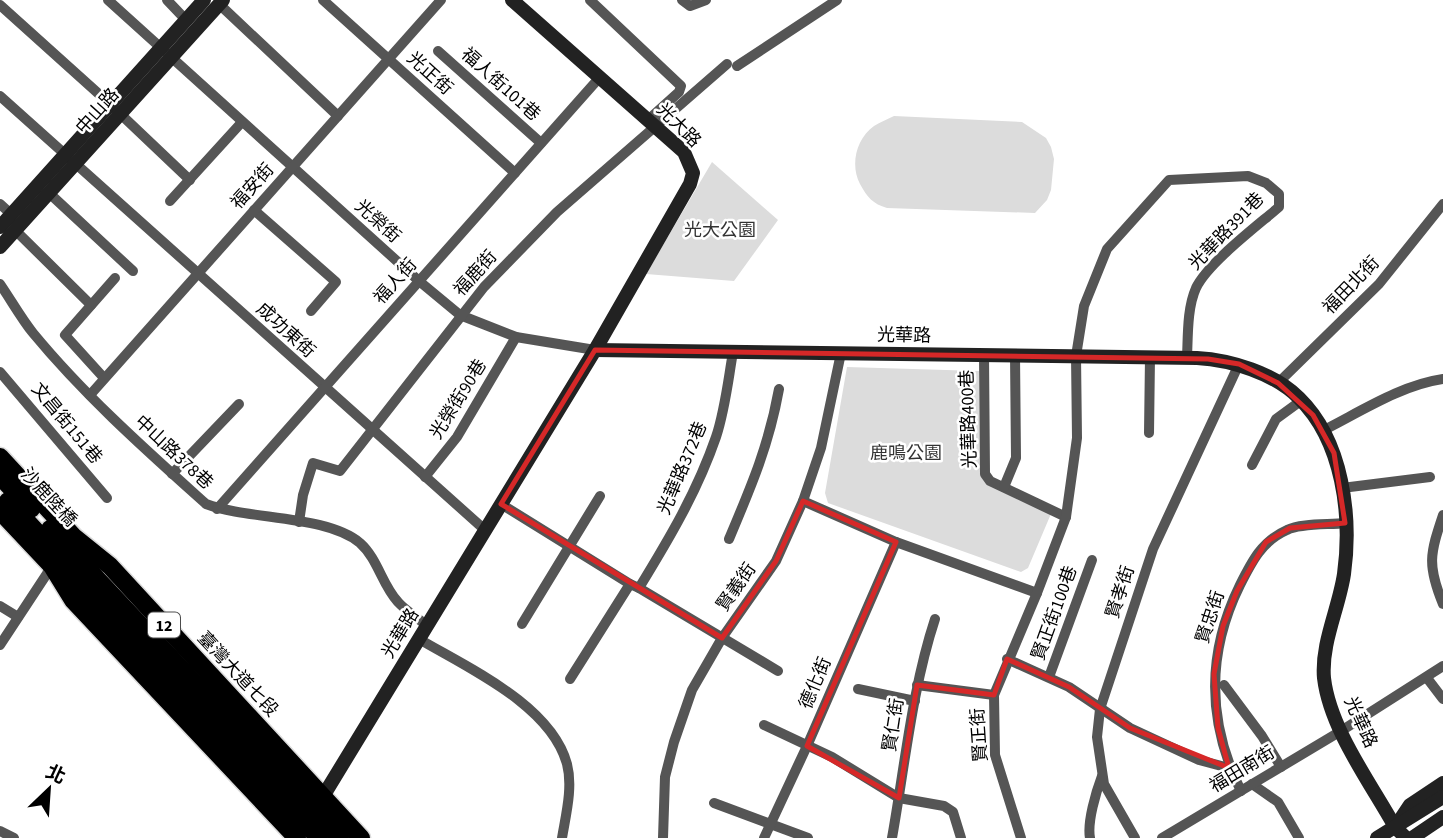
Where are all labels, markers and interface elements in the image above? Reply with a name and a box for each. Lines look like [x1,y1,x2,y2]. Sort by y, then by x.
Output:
street label: 福人街101巷 [456,42,546,127]
street label: 光正街 [401,46,458,101]
street label: 中山路 [70,83,125,140]
street label: 光大路 [651,97,707,153]
street label: 福安街 [225,158,280,215]
street label: 光華路391巷 [1183,187,1270,276]
street label: 光榮街 [349,194,406,249]
park label: 光大公園 [684,218,756,243]
street label: 福鹿街 [448,245,503,302]
street label: 福田北街 [1317,251,1385,320]
street label: 福人街 [368,253,423,310]
street label: 成功東街 [251,297,321,364]
street label: 光華路 [877,323,931,348]
street label: 光榮街90巷 [424,355,493,444]
street label: 光華路400巷 [954,369,983,469]
street label: 文昌街151巷 [25,377,108,469]
street label: 中山路378巷 [129,410,218,495]
street label: 光華路372巷 [652,418,713,519]
park label: 鹿鳴公園 [870,441,942,466]
street label: 沙鹿陸橋 [15,462,82,532]
street label: 賢義街 [711,558,762,617]
street label: 賢正街100巷 [1026,562,1083,664]
street label: 賢孝街 [1100,563,1141,622]
street label: 賢忠街 [1190,588,1231,647]
street label: 光華路 [376,604,425,663]
road number: 12 [148,612,180,638]
street label: 臺灣大道七段 [192,626,284,722]
street label: 德化街 [793,653,838,713]
street label: 光華路 [1338,692,1383,752]
street label: 賢仁街 [877,696,910,754]
street label: 賢正街 [965,707,994,763]
street label: 福田南街 [1205,740,1280,799]
north arrow [14,754,84,824]
text: 北 [41,759,70,791]

